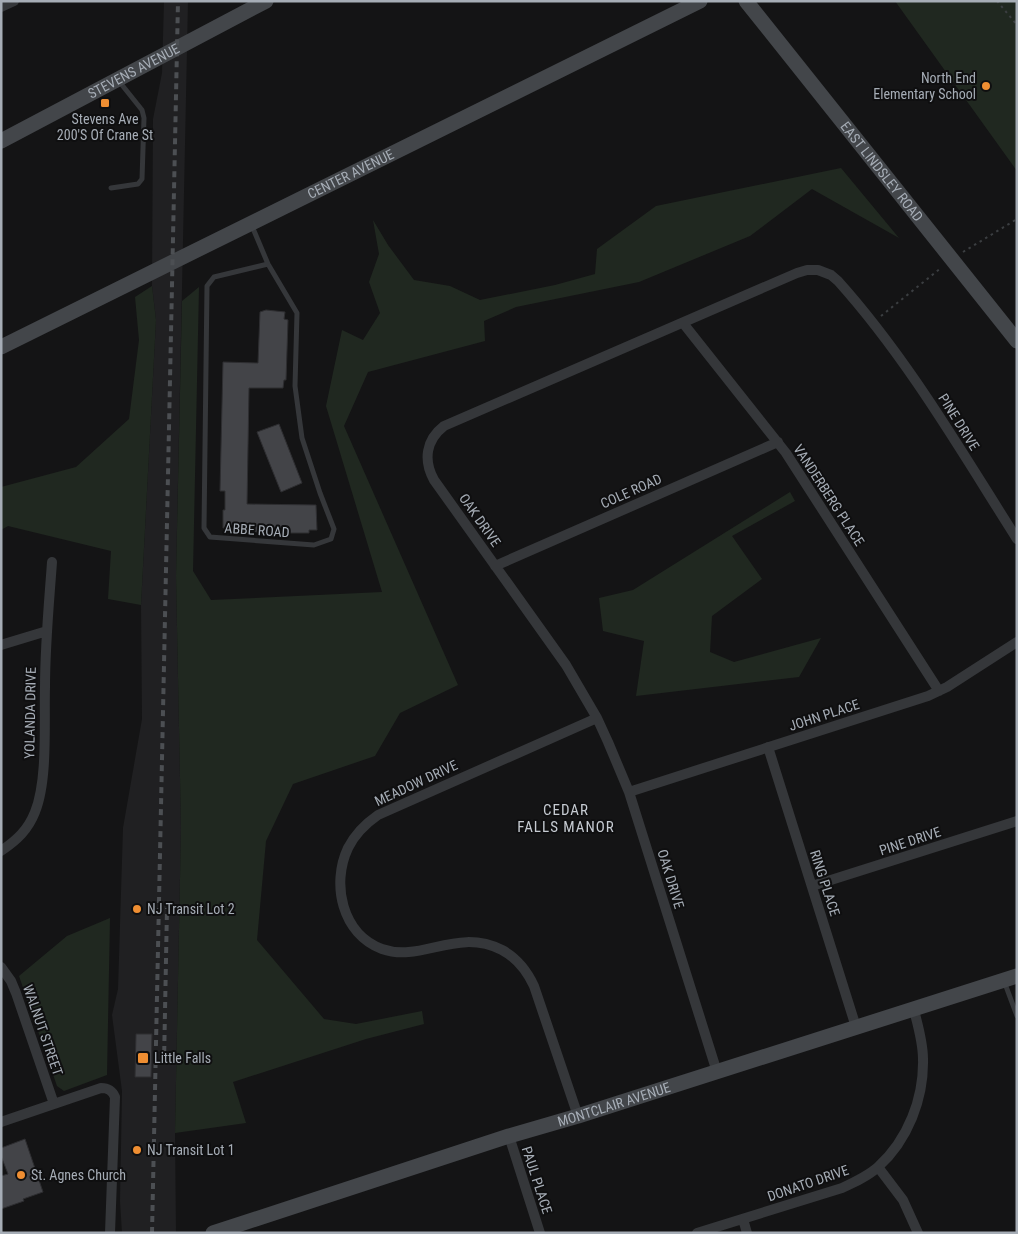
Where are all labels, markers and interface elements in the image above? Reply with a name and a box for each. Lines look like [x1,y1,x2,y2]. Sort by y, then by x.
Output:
street label: STEVENS AVENUE [85,40,182,102]
place label: North End Elementary School [873,70,976,102]
marker: North End Elementary School [980,80,992,92]
marker: Stevens Ave 200'S Of Crane St [99,97,111,109]
place label: Stevens Ave 200'S Of Crane St [57,111,153,143]
street label: EAST LINDSLEY ROAD [837,119,926,224]
street label: CENTER AVENUE [305,146,396,202]
street label: PINE DRIVE [935,391,983,453]
street label: VANDERBERG PLACE [790,441,868,549]
street label: COLE ROAD [598,470,664,512]
street label: OAK DRIVE [456,490,504,550]
street label: ABBE ROAD [224,520,290,540]
street label: YOLANDA DRIVE [21,667,39,759]
street label: JOHN PLACE [787,696,861,734]
street label: MEADOW DRIVE [372,757,460,809]
district label: CEDAR FALLS MANOR [517,801,615,836]
street label: PINE DRIVE [877,824,943,858]
street label: OAK DRIVE [654,848,688,911]
street label: RING PLACE [807,848,843,918]
place label: NJ Transit Lot 2 [147,901,235,917]
marker: NJ Transit Lot 2 [131,903,143,915]
street label: WALNUT STREET [20,982,66,1078]
place label: Little Falls [154,1050,211,1066]
marker: Little Falls [136,1051,150,1065]
street label: MONTCLAIR AVENUE [556,1079,672,1130]
place label: NJ Transit Lot 1 [147,1142,235,1158]
marker: NJ Transit Lot 1 [131,1144,143,1156]
street label: PAUL PLACE [519,1144,555,1216]
street label: DONATO DRIVE [765,1162,851,1204]
place label: St. Agnes Church [31,1167,126,1183]
marker: St. Agnes Church [15,1169,27,1181]

